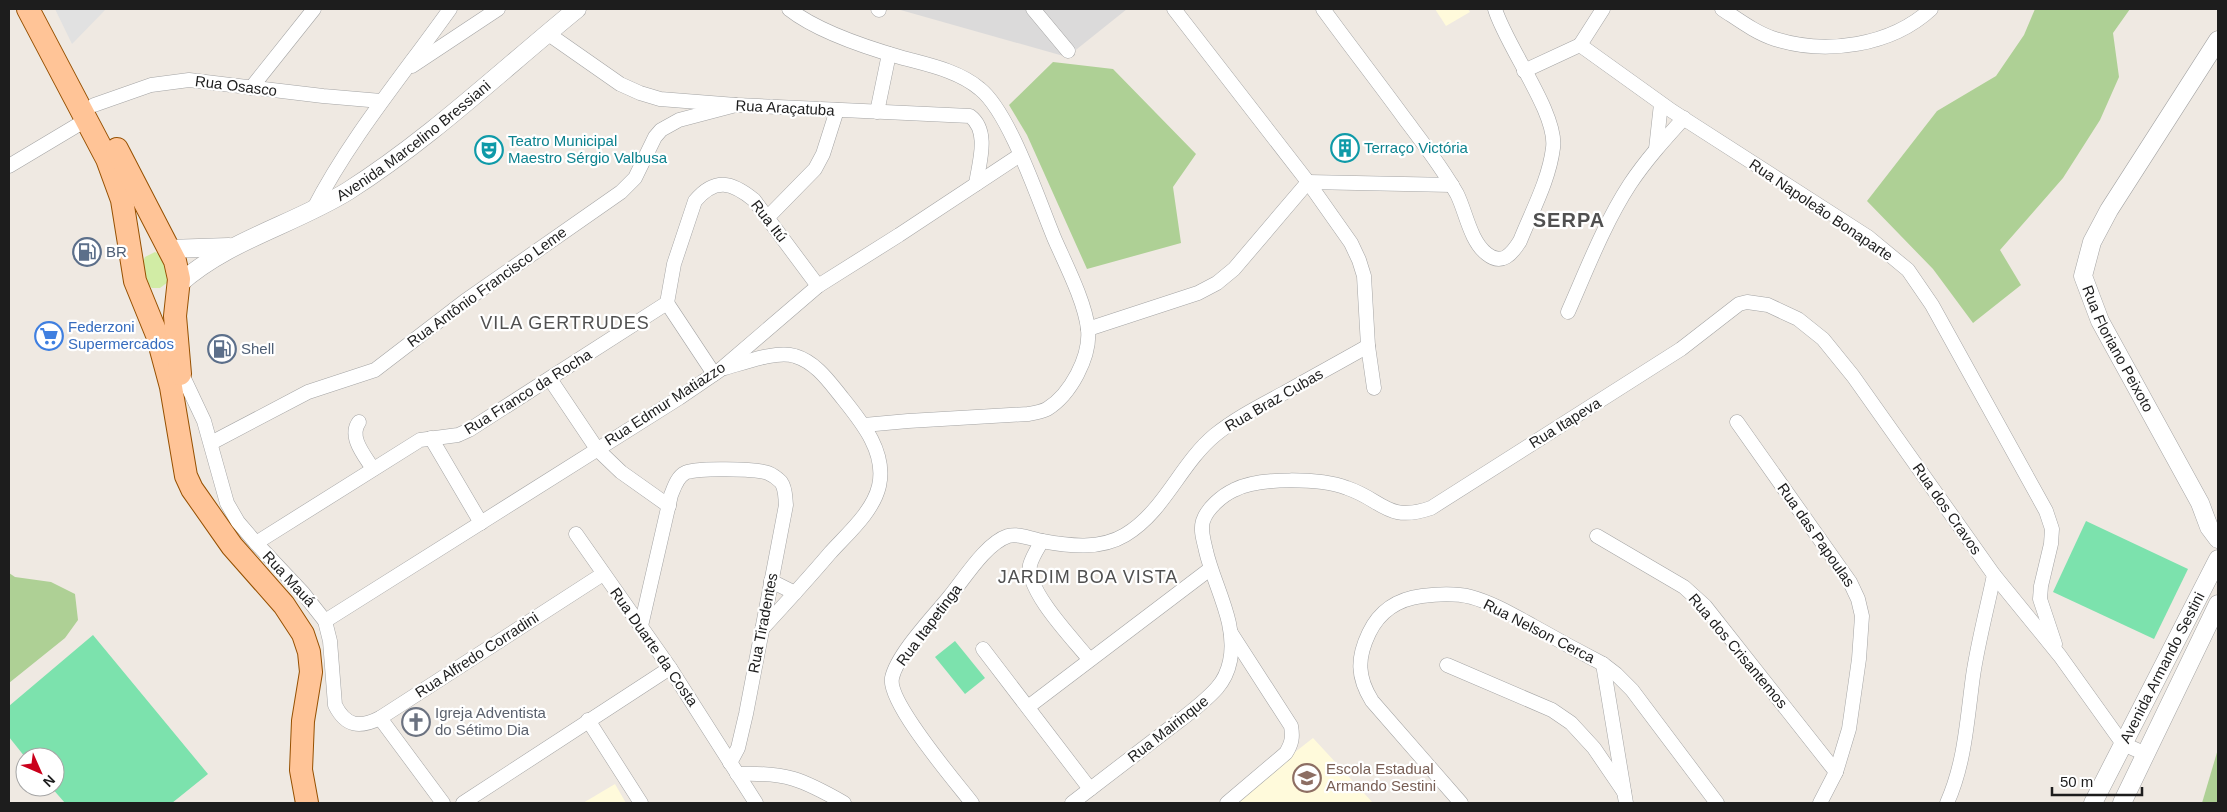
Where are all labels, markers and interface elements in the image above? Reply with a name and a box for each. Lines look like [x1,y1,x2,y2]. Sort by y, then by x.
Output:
street label: Rua Osasco [194,72,278,99]
street label: Avenida Marcelino Bressiani [333,77,494,204]
street label: Rua Araçatuba [735,96,836,119]
place label: Teatro Municipal Maestro Sérgio Valbusa [508,132,668,166]
building icon: Terraço Victória [1330,133,1360,163]
theatre icon: Teatro Municipal Maestro Sérgio Valbusa [474,135,504,165]
place label: Terraço Victória [1364,139,1469,156]
street label: Rua Napoleão Bonaparte [1746,155,1896,264]
street label: Rua Itú [748,196,791,245]
district label: SERPA [1533,209,1605,231]
street label: Rua Antônio Francisco Leme [404,223,570,350]
fuel station icon: BR [72,237,102,267]
place label: BR [106,243,127,260]
street label: Rua Floriano Peixoto [2079,283,2157,415]
district label: VILA GERTRUDES [480,313,650,333]
place label: Federzoni Supermercados [68,318,174,352]
supermarket icon: Federzoni Supermercados [34,321,64,351]
fuel station icon: Shell [207,334,237,364]
place label: Shell [241,340,274,357]
street label: Rua Franco da Rocha [461,345,595,438]
street label: Rua Edmur Matiazzo [601,358,728,449]
street label: Rua Braz Cubas [1222,365,1326,434]
street label: Rua Itapeva [1526,394,1604,451]
street label: Rua dos Cravos [1910,460,1985,558]
street label: Rua das Papoulas [1774,480,1859,590]
street label: Rua Mauá [260,548,320,610]
district label: JARDIM BOA VISTA [998,567,1178,587]
street label: Rua Tiradentes [744,571,781,674]
street label: Rua Itapetinga [892,580,965,669]
street label: Rua Duarte da Costa [607,584,702,710]
street label: Avenida Armando Sestini [2116,589,2208,746]
street label: Rua dos Crisantemos [1686,590,1791,711]
street label: Rua Nelson Cerca [1481,595,1598,666]
street label: Rua Alfredo Corradini [412,608,541,701]
street label: Rua Mairinque [1124,692,1211,765]
place label: Igreja Adventista do Sétimo Dia [435,704,547,738]
church icon: Igreja Adventista do Sétimo Dia [401,707,431,737]
north arrow [15,747,65,797]
place label: Escola Estadual Armando Sestini [1326,760,1436,794]
school or university icon: Escola Estadual Armando Sestini [1292,763,1322,793]
scale bar [2052,764,2142,796]
text: N [40,772,58,790]
text: 50 m [2060,773,2093,790]

